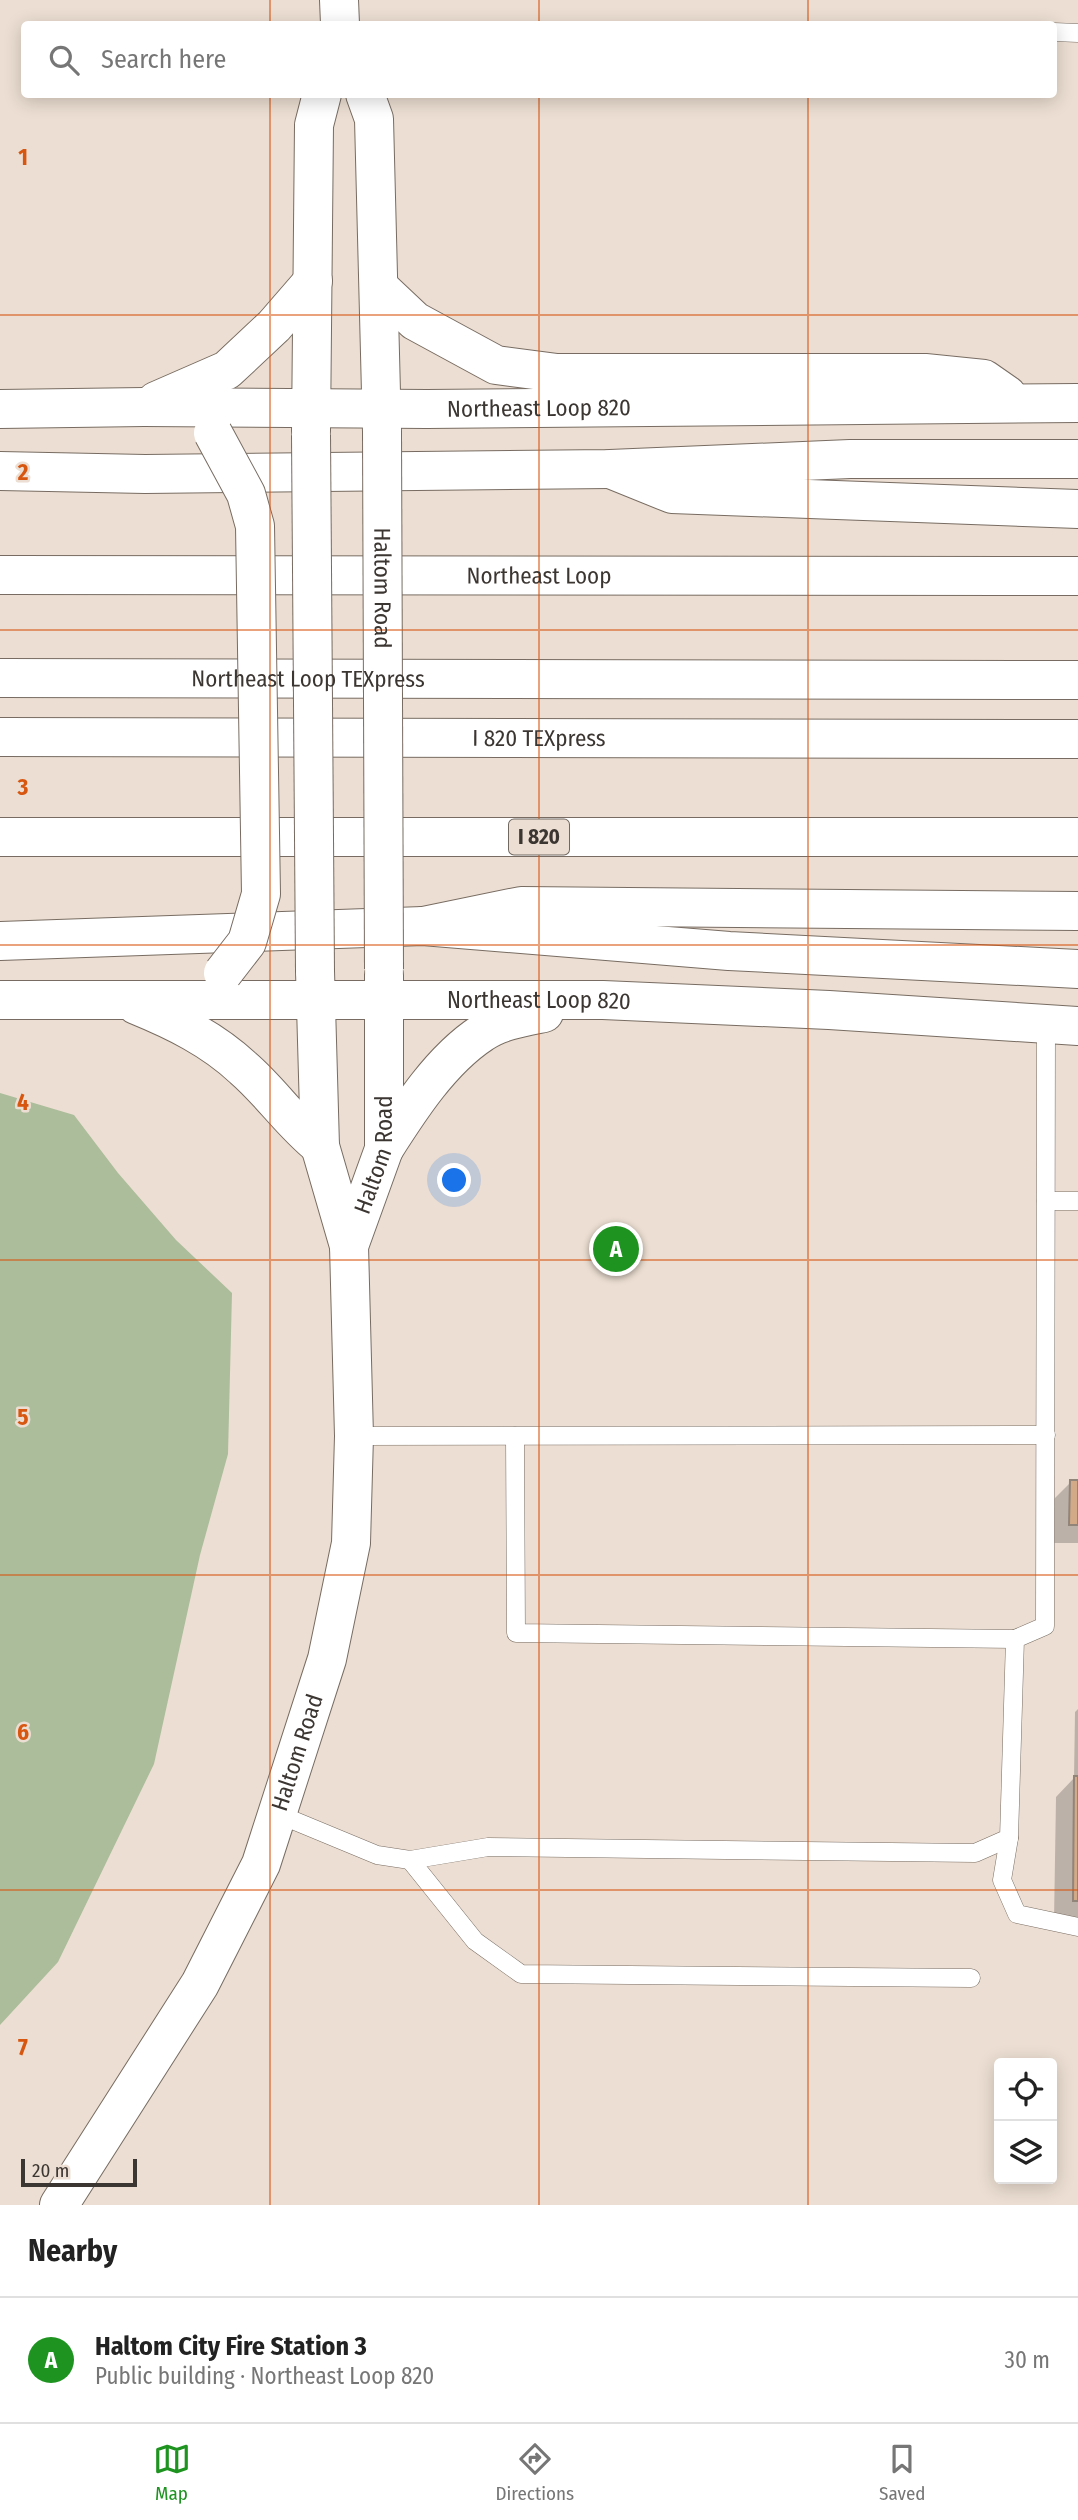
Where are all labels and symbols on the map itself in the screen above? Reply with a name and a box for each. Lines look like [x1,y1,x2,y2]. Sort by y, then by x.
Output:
text: 1 [18,143,28,171]
street label: Northeast Loop 820 [447,393,631,423]
text: 2 [17,458,29,486]
street label: Haltom Road [368,527,397,649]
street label: Northeast Loop [467,561,611,590]
street label: Northeast Loop TEXpress [191,664,425,693]
street label: I 820 TEXpress [472,724,606,752]
text: 3 [17,773,29,801]
road number: I 820 [509,820,569,854]
street label: Northeast Loop 820 [447,986,632,1015]
text: 4 [17,1088,29,1116]
street label: Haltom Road [348,1096,398,1217]
your location [437,1163,471,1197]
pin: A [593,1223,639,1275]
text: 5 [17,1403,29,1431]
street label: Haltom Road [265,1690,329,1814]
text: 6 [17,1718,29,1746]
text: 7 [18,2033,28,2061]
scale bar [21,2156,136,2188]

